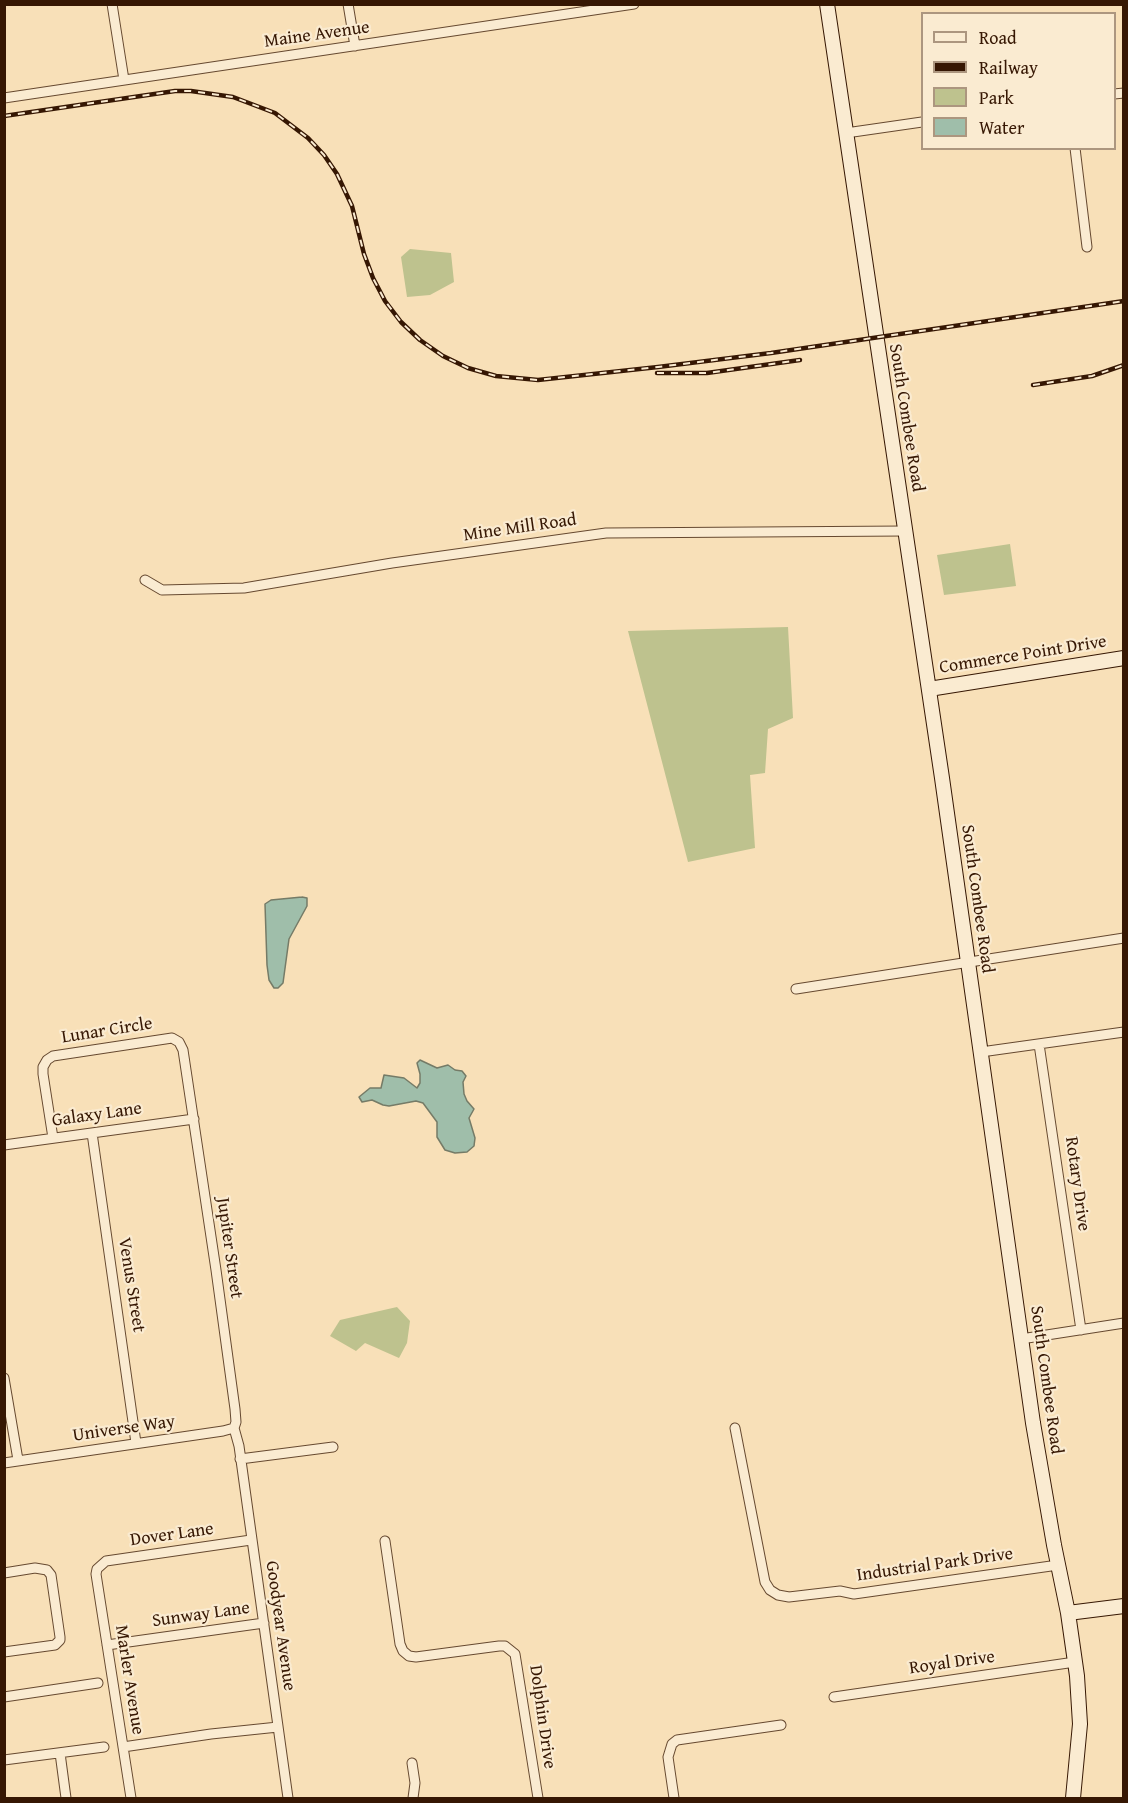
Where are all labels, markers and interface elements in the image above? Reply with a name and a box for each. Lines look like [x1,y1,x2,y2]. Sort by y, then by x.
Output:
legend [921,12,1116,150]
street label: Maine Avenue [263,17,371,53]
text: Road [979,24,1017,51]
text: Railway [979,54,1038,81]
text: Park [979,84,1014,111]
text: Water [979,114,1024,141]
street label: South Combee Road [884,342,928,494]
street label: Mine Mill Road [462,509,578,547]
street label: Commerce Point Drive [938,631,1108,679]
street label: South Combee Road [956,823,998,975]
street label: Lunar Circle [60,1013,154,1049]
street label: Galaxy Lane [51,1098,143,1132]
street label: Rotary Drive [1060,1135,1094,1233]
street label: Jupiter Street [211,1196,247,1300]
street label: Venus Street [113,1236,149,1334]
street label: South Combee Road [1025,1304,1067,1456]
street label: Universe Way [71,1411,177,1447]
street label: Dover Lane [129,1518,215,1552]
street label: Industrial Park Drive [855,1543,1015,1587]
street label: Goodyear Avenue [260,1560,300,1692]
street label: Sunway Lane [151,1597,251,1633]
street label: Marler Avenue [110,1624,148,1736]
street label: Royal Drive [908,1646,996,1680]
street label: Dolphin Drive [524,1664,560,1770]

